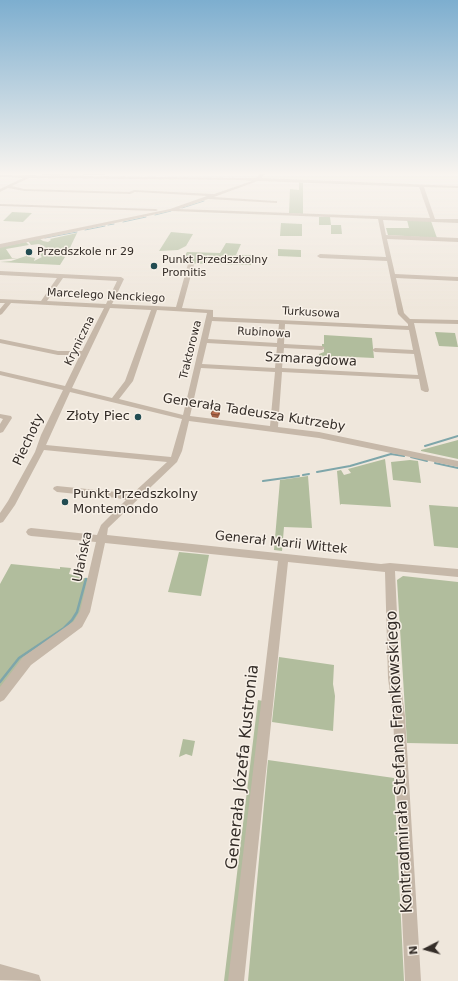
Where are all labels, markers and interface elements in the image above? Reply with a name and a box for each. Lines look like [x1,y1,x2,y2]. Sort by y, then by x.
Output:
place label: Przedszkole nr 29 [37,245,134,259]
marker: Przedszkole nr 29 [24,247,34,257]
place label: Punkt Przedszkolny Promitis [162,253,268,279]
marker: Punkt Przedszkolny Promitis [149,261,159,271]
street label: Marcelego Nenckiego [47,286,165,306]
street label: Turkusowa [282,305,340,321]
street label: Kryniczna [62,314,98,368]
street label: Traktorowa [177,319,205,381]
street label: Rubinowa [237,325,291,341]
street label: Szmaragdowa [265,350,357,370]
street label: Generała Tadeusza Kutrzeby [162,391,346,435]
place label: Złoty Piec [66,409,130,425]
street label: Piechoty [10,412,48,468]
marker: Złoty Piec [133,412,143,422]
place label: Punkt Przedszkolny Montemondo [73,487,198,518]
marker: Punkt Przedszkolny Montemondo [60,497,70,507]
street label: Generał Marii Wittek [214,528,348,558]
street label: Ułańska [70,530,96,584]
street label: Kontradmirała Stefana Frankowskiego [382,610,418,914]
street label: Generała Józefa Kustronia [223,663,263,871]
north arrow [406,929,446,969]
text: N [407,945,421,956]

